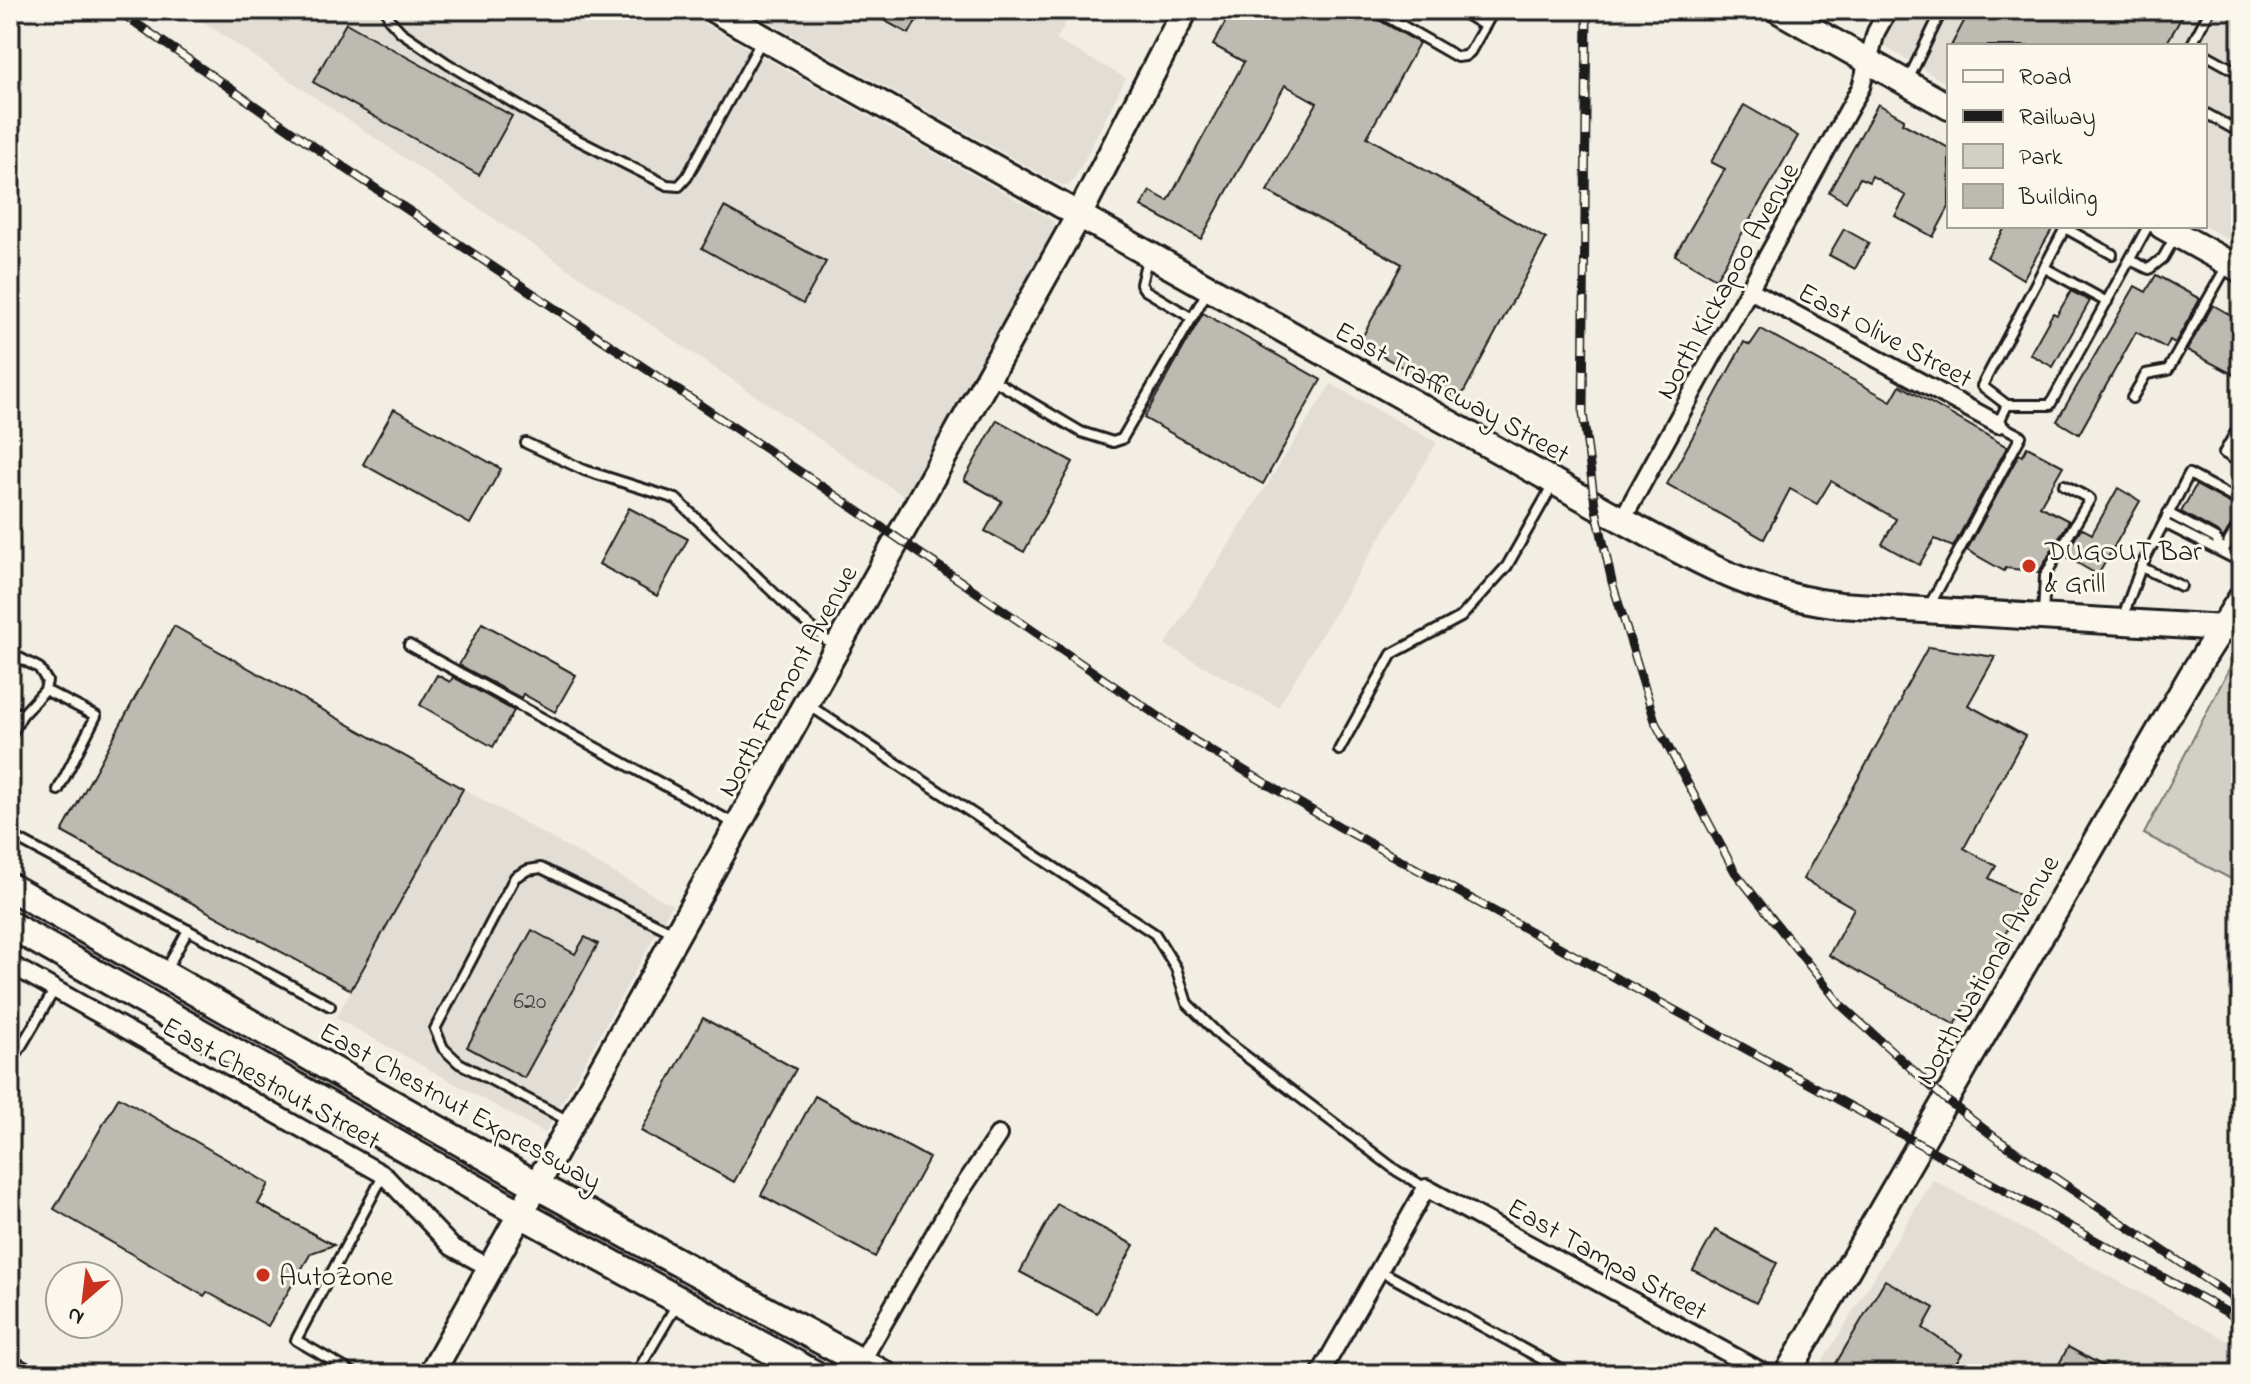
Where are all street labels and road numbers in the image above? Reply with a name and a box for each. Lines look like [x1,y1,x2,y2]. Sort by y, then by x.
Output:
street label: North Kickapoo Avenue [1647,155,1812,408]
street label: East Olive Street [1790,274,1979,400]
street label: East Trafficway Street [1326,312,1576,476]
street label: North Fremont Avenue [708,558,870,805]
street label: North National Avenue [1906,848,2072,1093]
street label: East Chestnut Street [154,1008,387,1162]
street label: East Chestnut Expressway [311,1013,608,1203]
street label: East Tampa Street [1499,1189,1714,1333]

